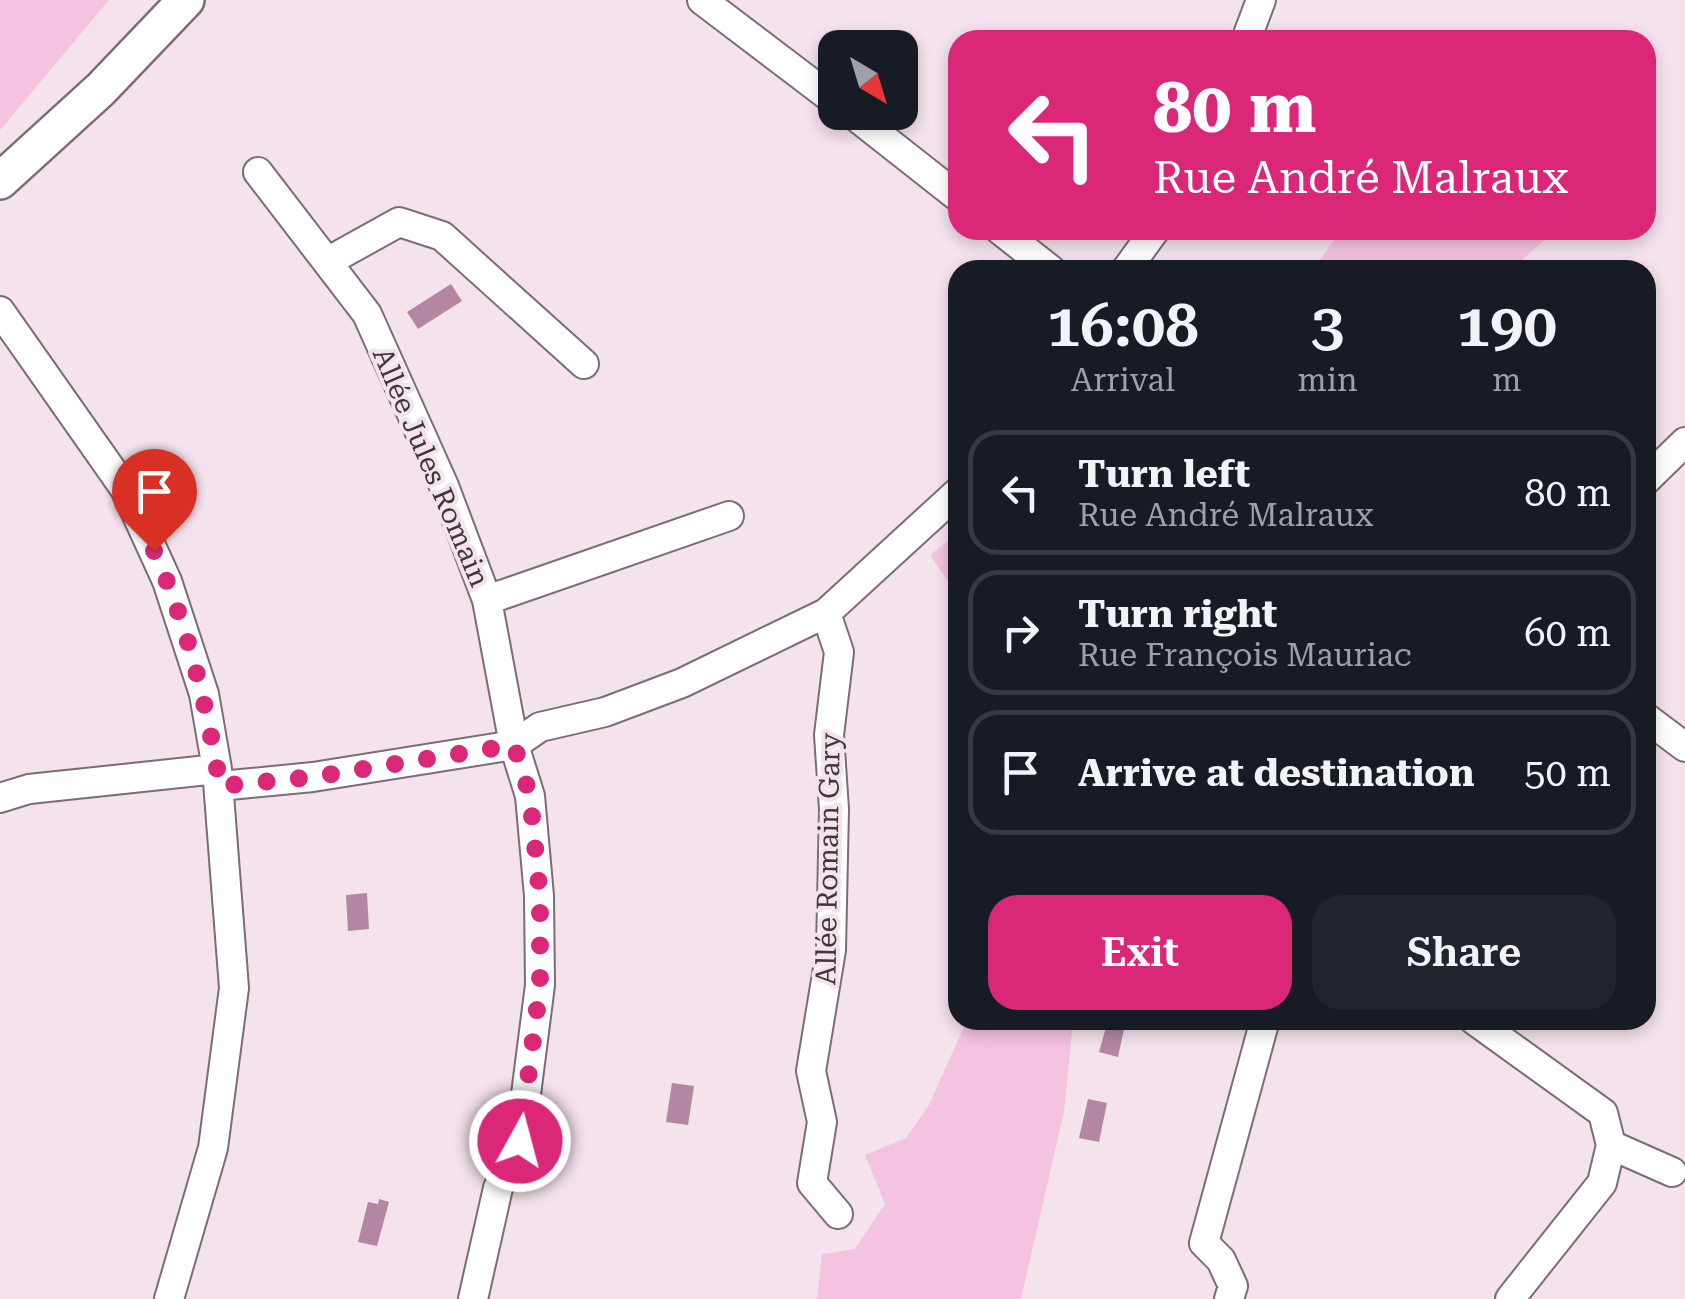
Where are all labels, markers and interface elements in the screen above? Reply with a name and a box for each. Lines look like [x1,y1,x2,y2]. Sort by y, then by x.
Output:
north arrow [818,30,918,130]
map controls [818,30,918,130]
text: 80 m [1153,67,1317,149]
icon: left [988,70,1118,200]
text: Rue André Malraux [1153,151,1568,204]
text: 16:08 [1047,290,1199,361]
text: 3 [1311,290,1344,361]
text: 190 [1456,290,1557,361]
street label: Allée Jules Romain [366,343,496,591]
text: Arrival [1071,361,1175,399]
text: min [1298,361,1358,399]
text: m [1492,361,1521,399]
pin [112,449,197,552]
text: Turn left [1078,452,1250,496]
icon: arrive [127,464,182,519]
icon: left [993,465,1048,520]
text: 80 m [1524,471,1611,515]
text: Rue André Malraux [1078,496,1373,534]
text: Turn right [1078,592,1277,636]
icon: right [993,605,1048,660]
text: 60 m [1524,611,1611,655]
text: Rue François Mauriac [1078,636,1412,674]
street label: Allée Romain Gary [809,732,847,985]
icon: arrive [993,745,1048,800]
text: Arrive at destination [1078,751,1474,795]
text: 50 m [1524,751,1611,795]
button: Exit [988,895,1292,1010]
button: Share [1312,895,1616,1010]
position arrow [468,1089,572,1193]

